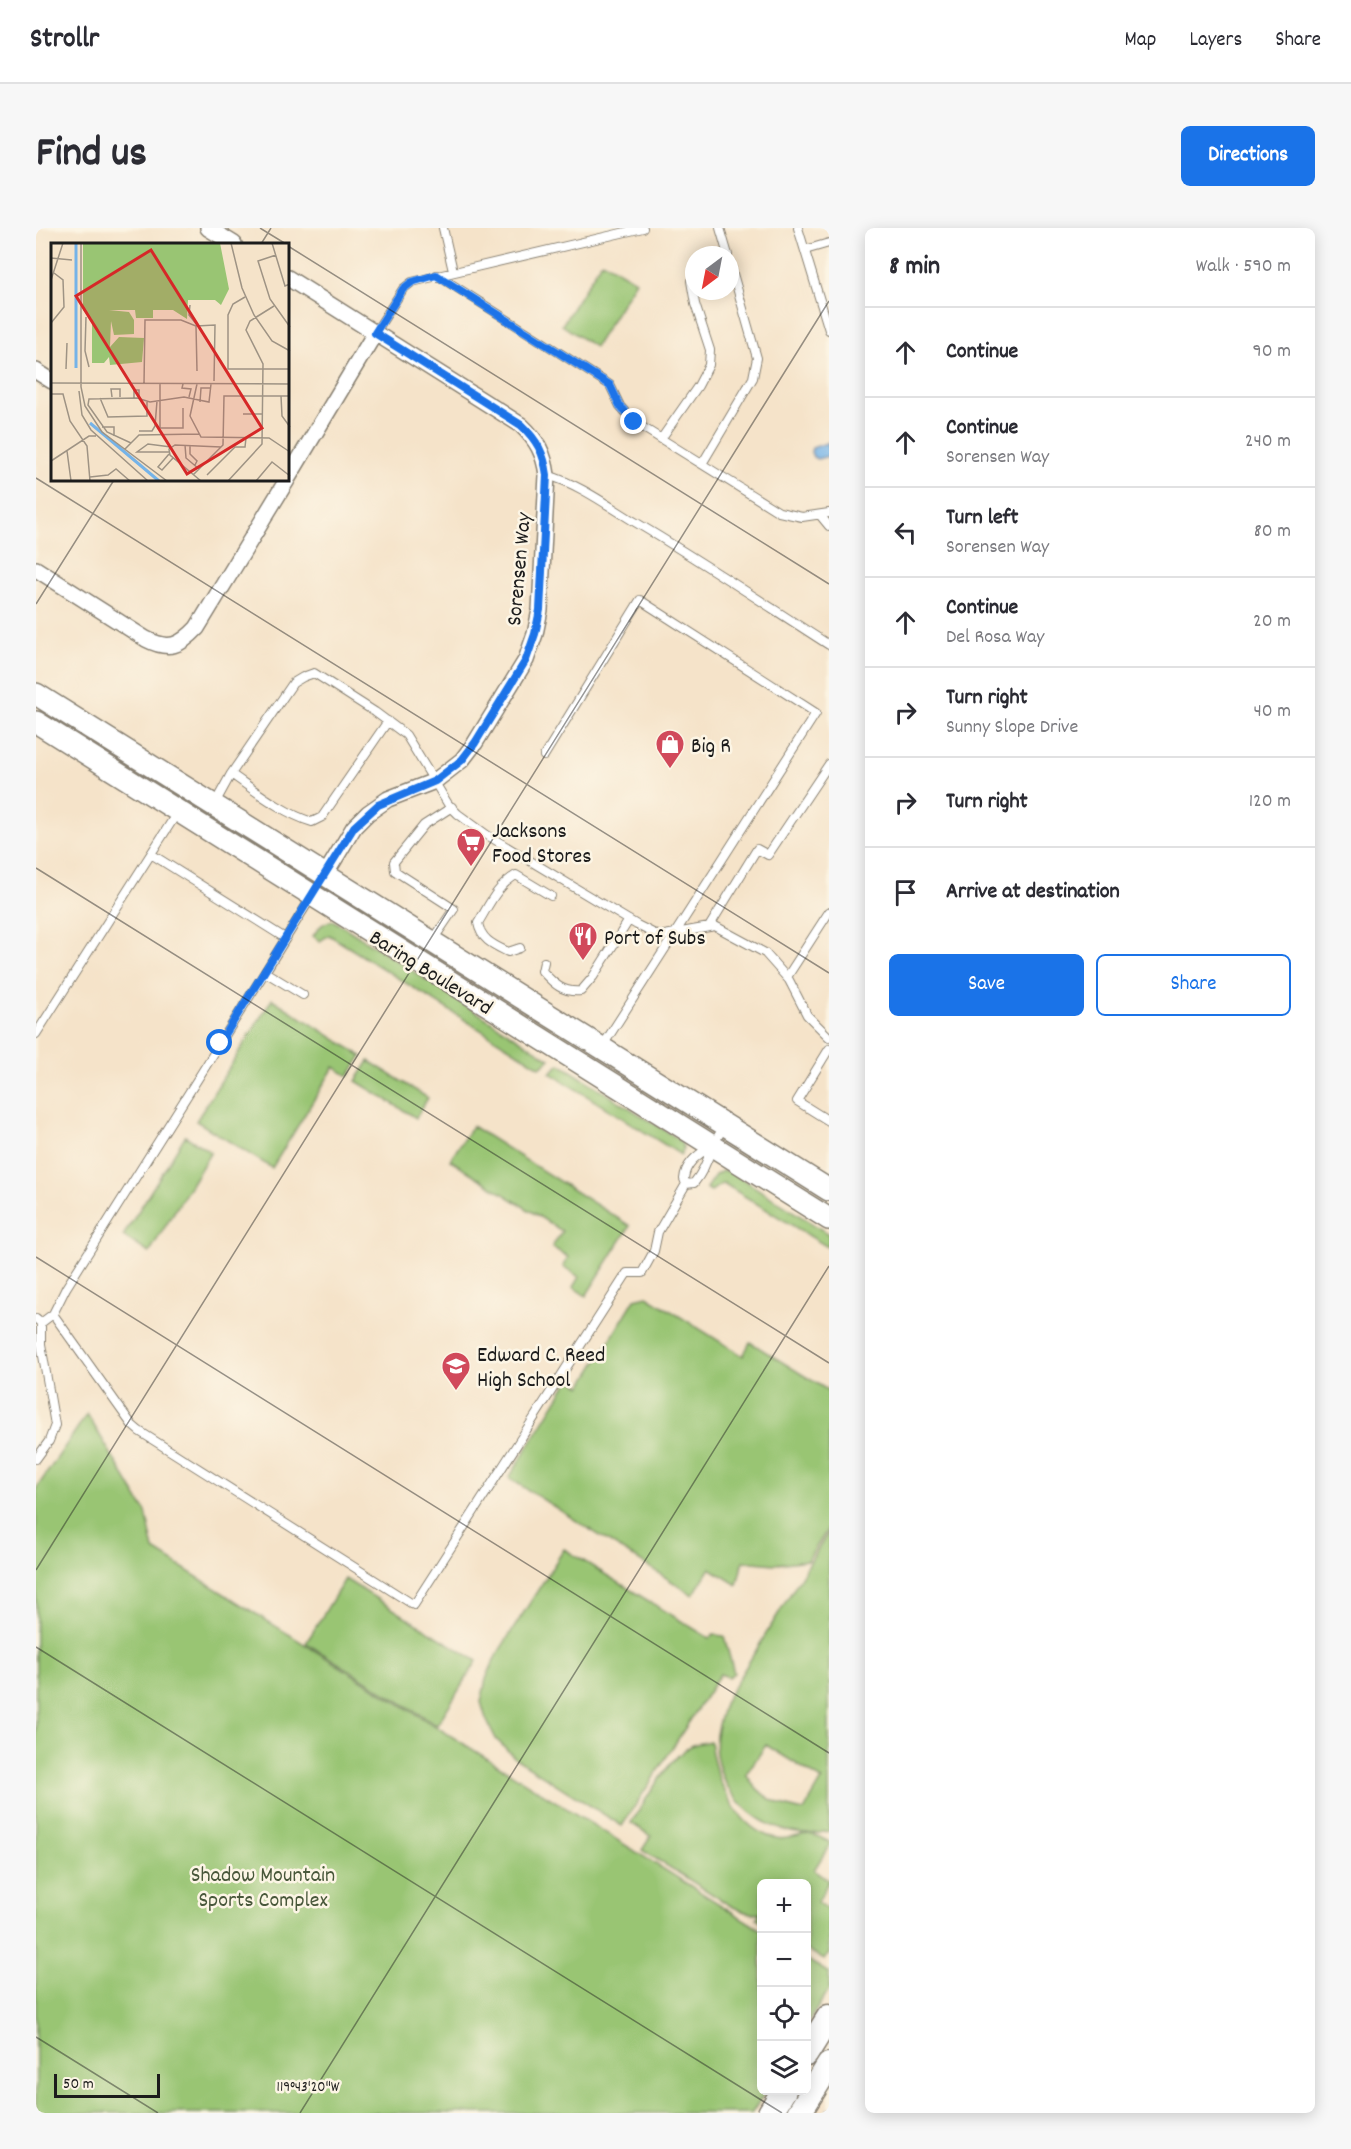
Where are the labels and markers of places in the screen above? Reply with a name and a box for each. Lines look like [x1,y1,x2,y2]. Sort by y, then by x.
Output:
shop icon: Big R [654,728,686,770]
place label: Big R [691,732,731,763]
place label: Jacksons Food Stores [492,817,591,873]
supermarket icon: Jacksons Food Stores [455,826,487,868]
restaurant icon: Port of Subs [567,920,599,962]
place label: Port of Subs [604,924,706,955]
place label: Edward C. Reed High School [477,1341,605,1397]
school or university icon: Edward C. Reed High School [440,1350,472,1392]

